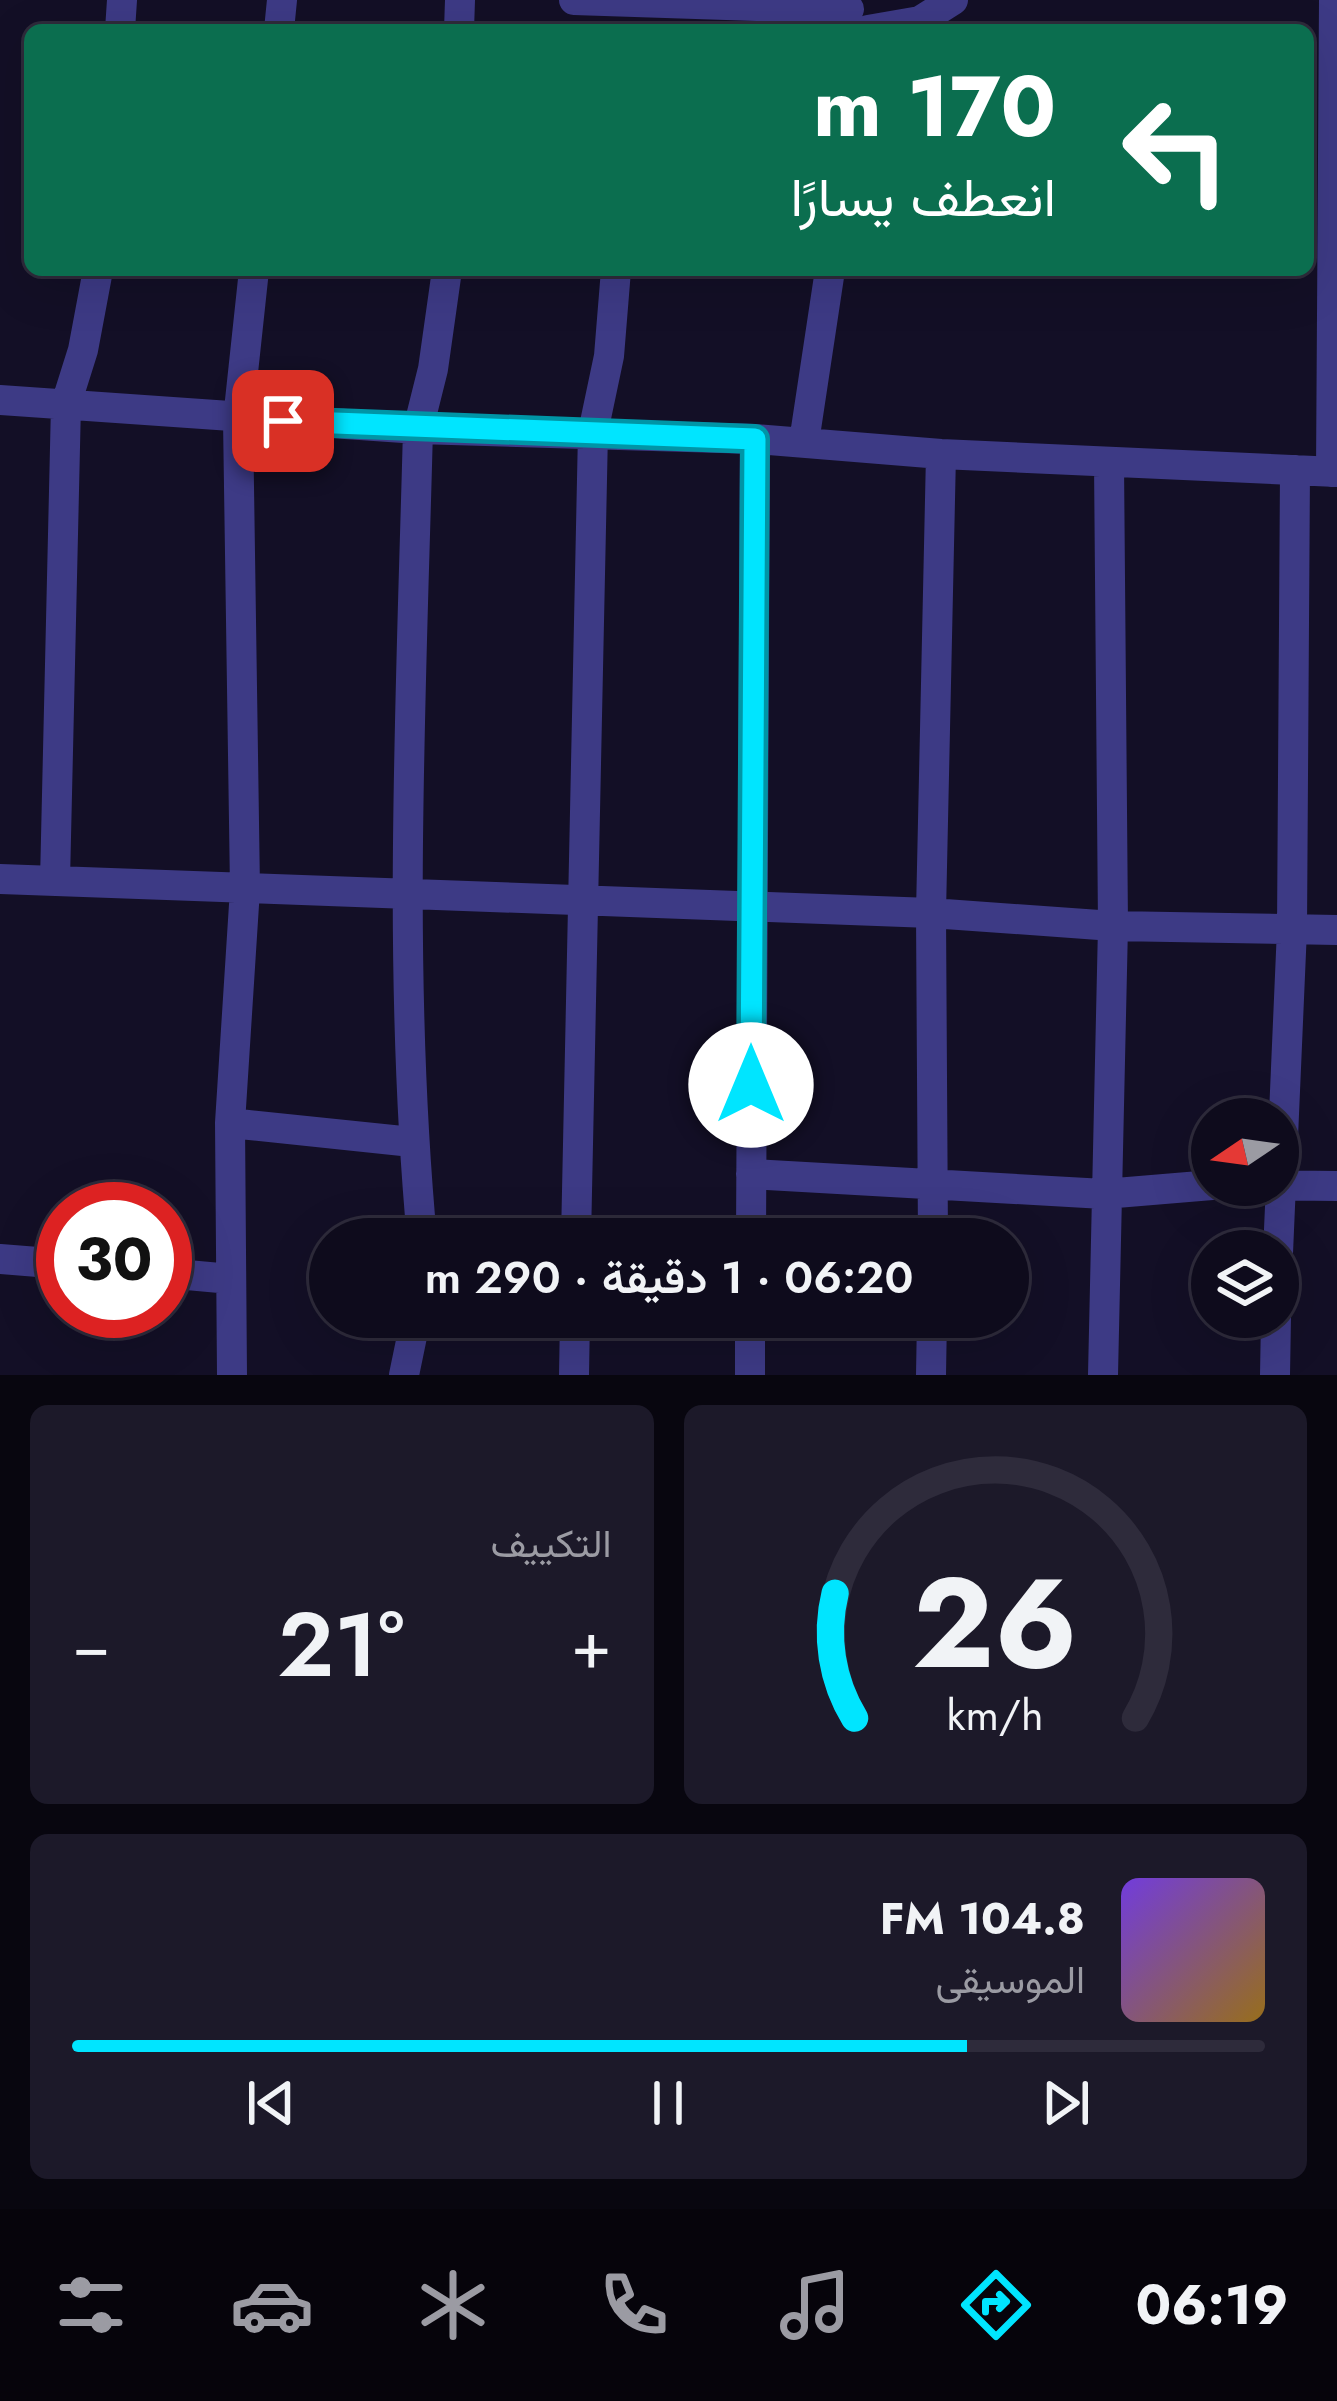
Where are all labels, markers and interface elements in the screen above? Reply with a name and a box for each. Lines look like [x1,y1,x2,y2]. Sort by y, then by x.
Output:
text: 170 m [813,46,1056,168]
icon: left [1098,72,1254,228]
text: انعطف يسارًا [790,158,1056,236]
pin [232,370,334,472]
icon: arrive [250,388,316,454]
position arrow [688,1022,814,1148]
north arrow [1191,1098,1299,1206]
map controls [1191,1098,1299,1338]
speed limit sign: 30 [36,1182,192,1338]
button: layers [1191,1230,1299,1338]
text: 06:20 · 1 دقيقة · 290 m [425,1245,913,1310]
text: التكييف [491,1515,612,1572]
text: 26 [913,1533,1078,1714]
text: 21° [277,1580,404,1710]
text: − [72,1597,111,1693]
text: + [571,1597,611,1693]
text: km/h [947,1683,1044,1745]
text: 104.8 FM [880,1886,1085,1951]
text: الموسيقى [935,1951,1085,2008]
icon: previous [238,2070,304,2136]
icon: pause [635,2070,701,2136]
icon: next [1033,2070,1099,2136]
icon: filters [49,2263,133,2347]
icon: car [230,2263,314,2347]
icon: climate [411,2263,495,2347]
icon: phone [592,2263,676,2347]
icon: music [773,2263,857,2347]
icon: directions [954,2263,1038,2347]
text: 06:19 [1136,2266,1288,2344]

